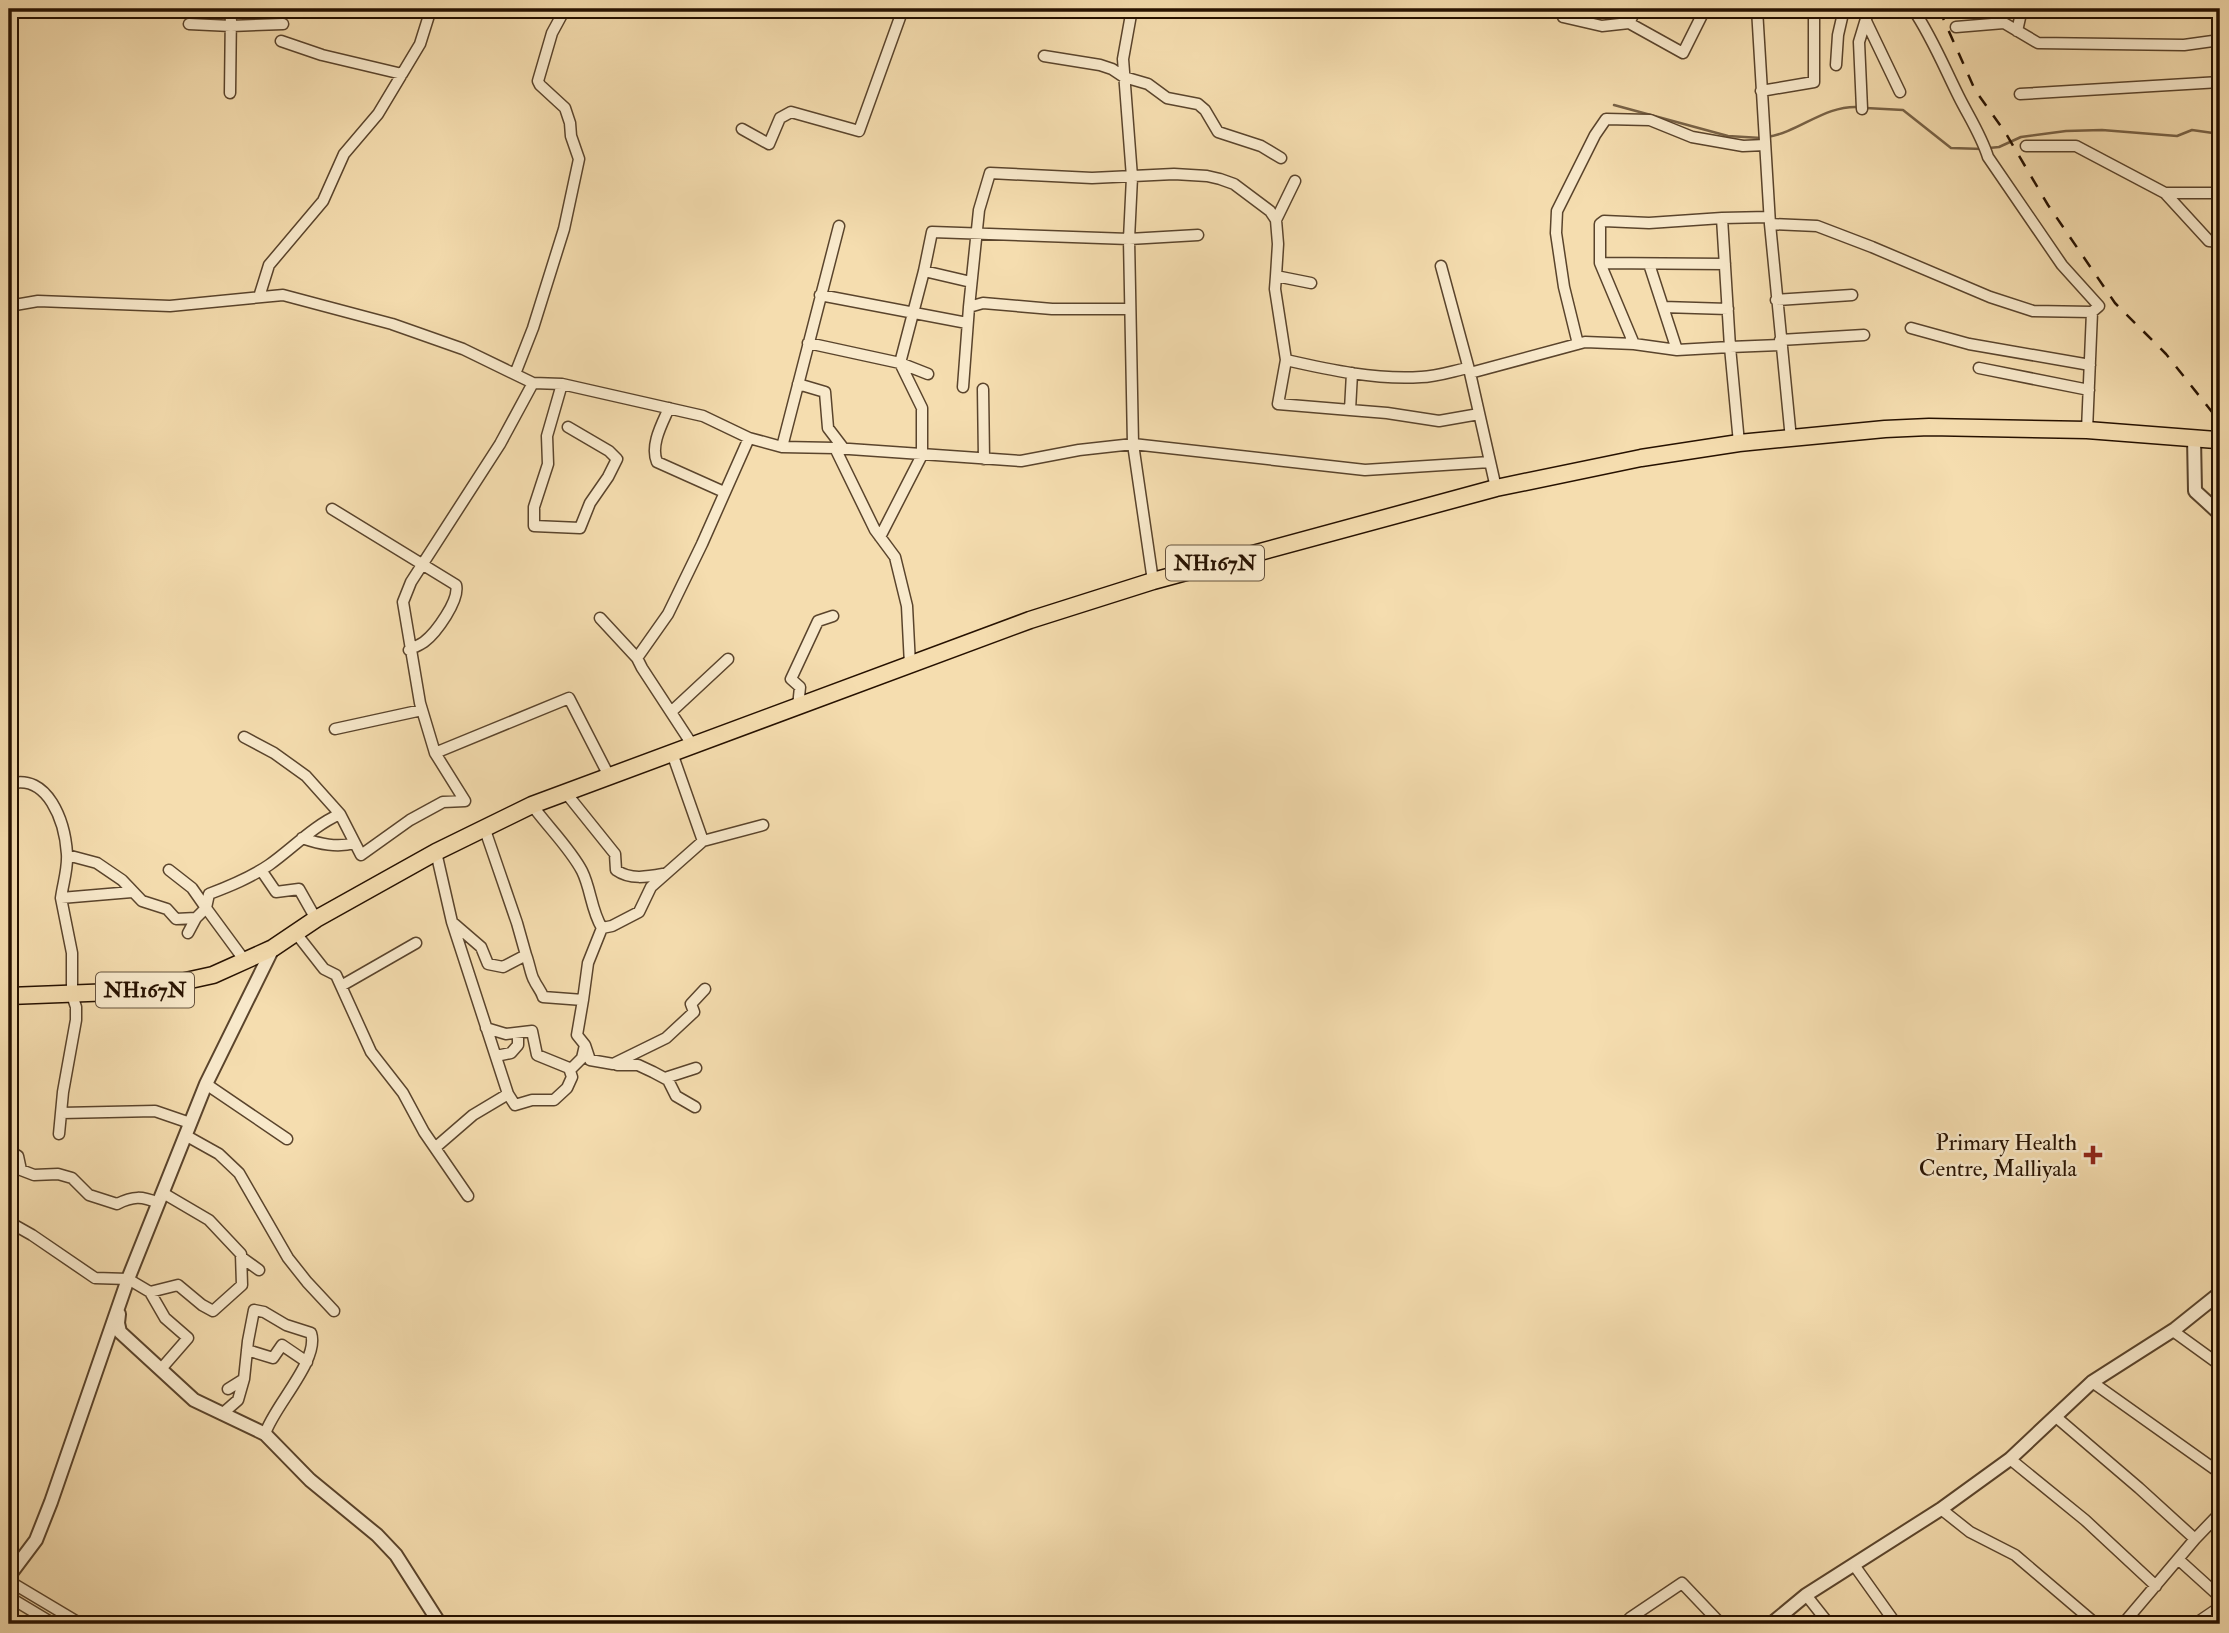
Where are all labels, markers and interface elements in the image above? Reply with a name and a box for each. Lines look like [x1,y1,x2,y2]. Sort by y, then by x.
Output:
road number: NH167N [1166,546,1264,580]
road number: NH167N [96,972,194,1007]
place label: Primary Health Centre, Malliyala [1919,1128,2078,1183]
marker: Primary Health Centre, Malliyala [2083,1145,2103,1165]

